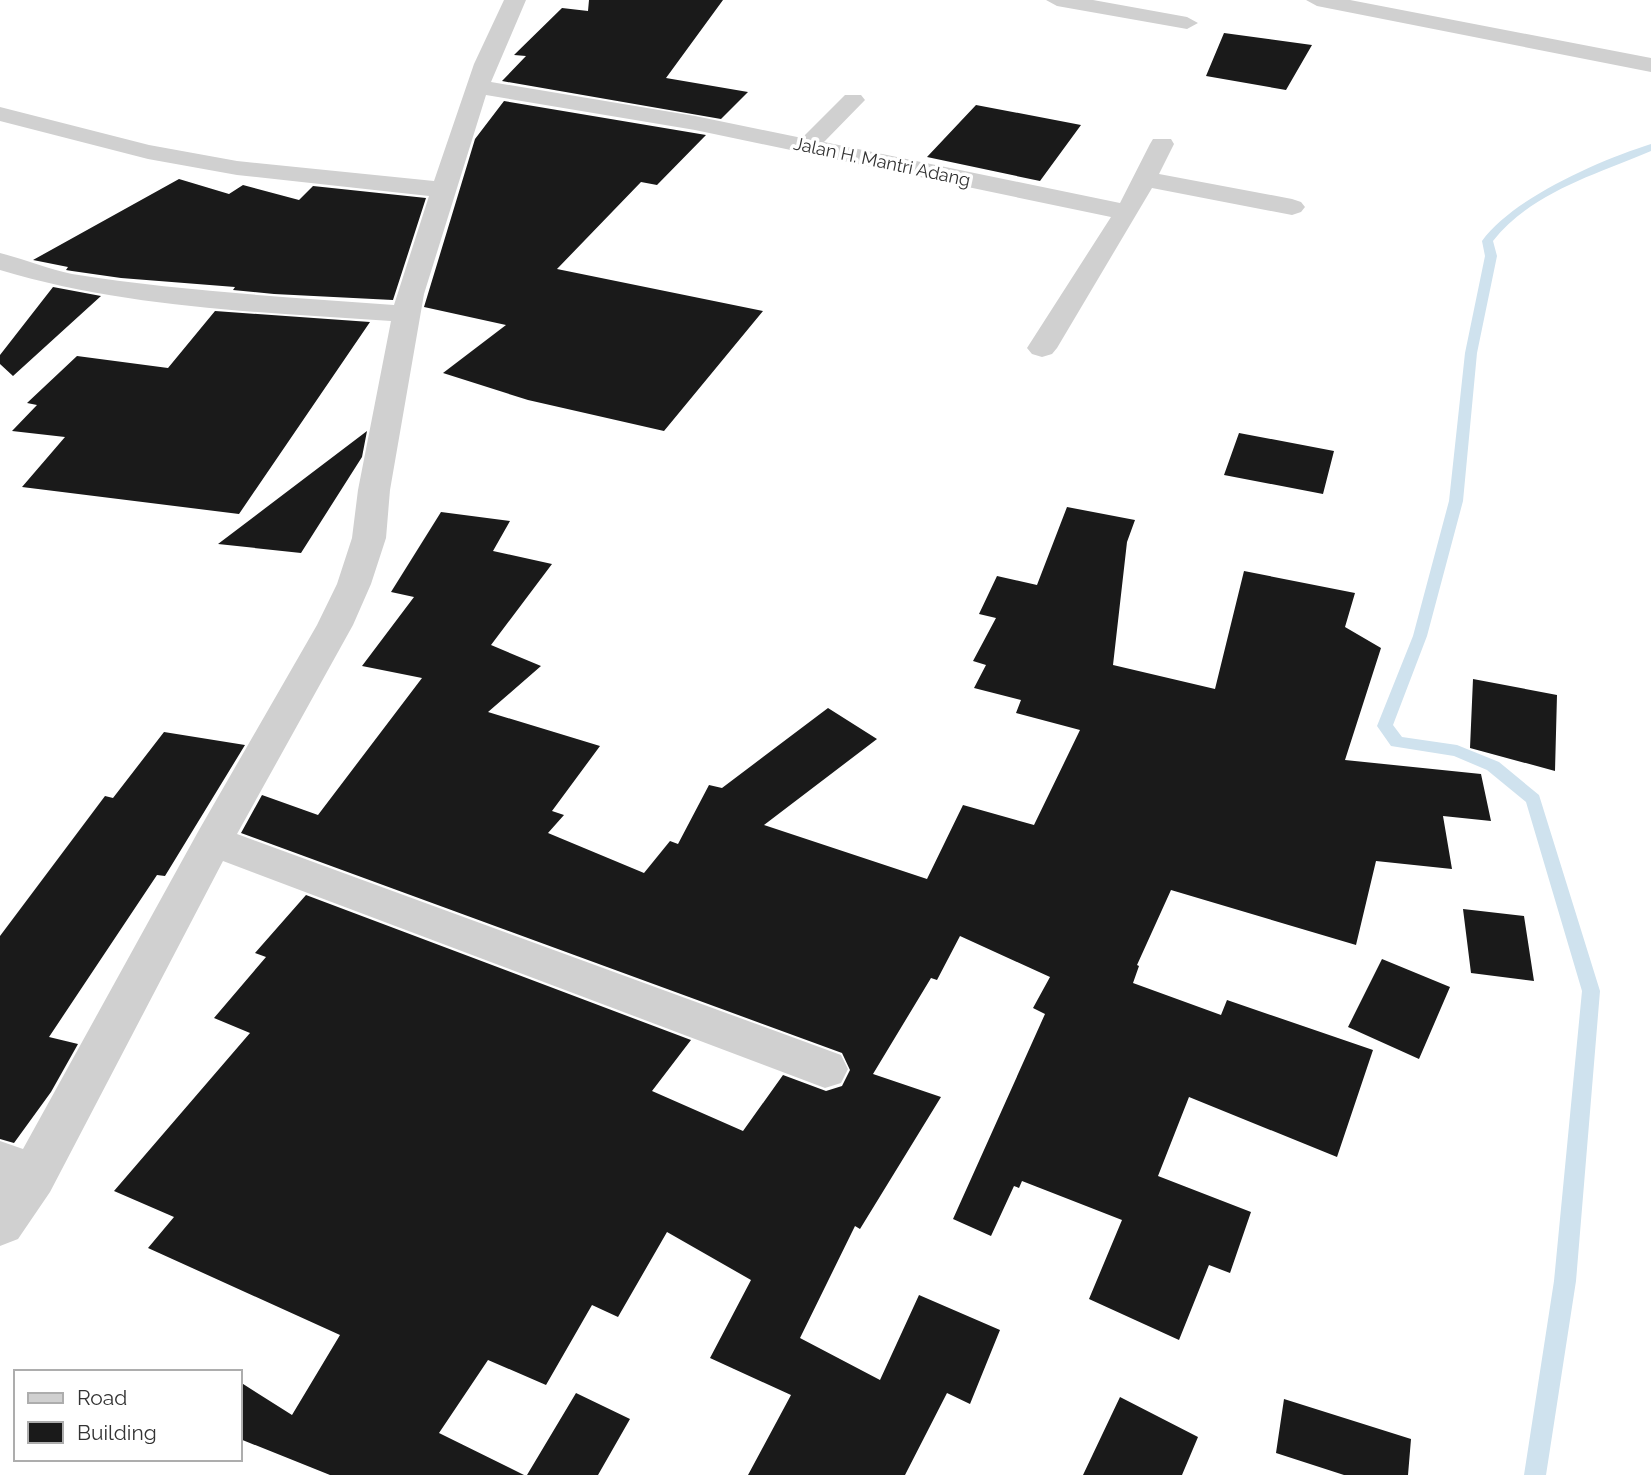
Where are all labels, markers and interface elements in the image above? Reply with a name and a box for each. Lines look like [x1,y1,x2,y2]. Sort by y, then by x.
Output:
street label: Jalan H. Mantri Adang [792,133,972,191]
legend [14,1370,242,1461]
text: Road [77,1385,127,1410]
text: Building [77,1420,157,1445]

